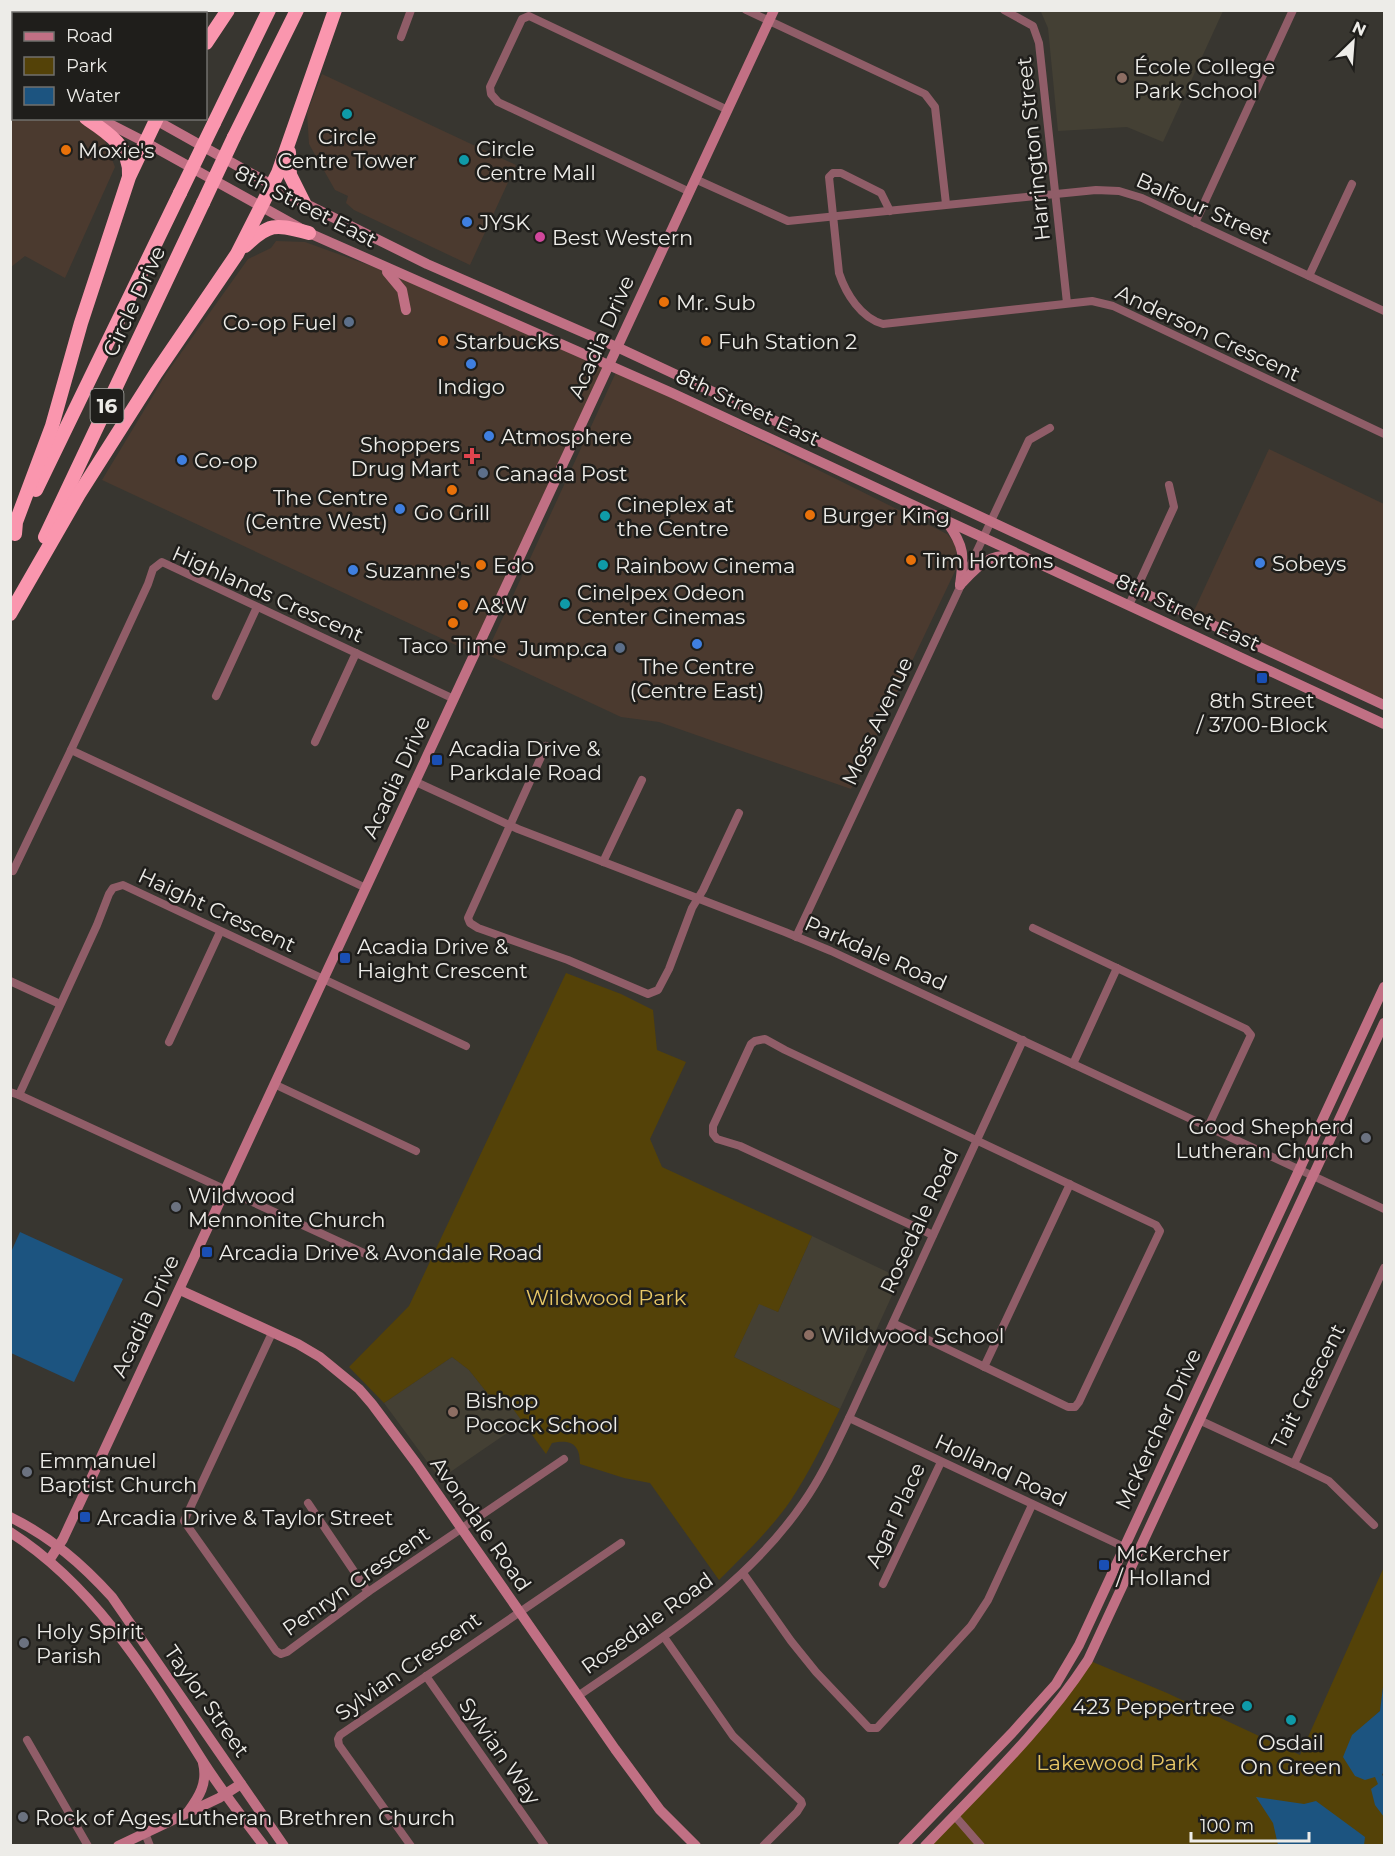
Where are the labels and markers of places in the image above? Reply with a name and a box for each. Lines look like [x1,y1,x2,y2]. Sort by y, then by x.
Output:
place label: École College Park School [1134,54,1275,103]
marker: École College Park School [1115,71,1129,85]
marker: Circle Centre Tower [340,107,354,121]
place label: Circle Centre Tower [277,124,417,173]
place label: Circle Centre Mall [476,136,596,185]
place label: Moxie's [78,138,154,163]
marker: Moxie's [59,143,73,157]
marker: Circle Centre Mall [457,153,471,167]
place label: JYSK [478,210,530,235]
marker: JYSK [460,215,474,229]
place label: Best Western [552,225,693,250]
marker: Best Western [533,230,547,244]
place label: Mr. Sub [676,290,756,315]
marker: Mr. Sub [657,295,671,309]
place label: Co-op Fuel [223,310,337,335]
marker: Co-op Fuel [342,315,356,329]
place label: Starbucks [455,329,559,354]
place label: Fuh Station 2 [718,329,857,354]
marker: Starbucks [436,334,450,348]
marker: Fuh Station 2 [699,334,713,348]
marker: Indigo [464,357,478,371]
place label: Indigo [437,374,505,399]
place label: Atmosphere [501,424,632,449]
marker: Atmosphere [482,429,496,443]
place label: Shoppers Drug Mart [351,432,460,481]
place label: Co-op [194,448,257,473]
marker: Shoppers Drug Mart [465,449,479,463]
marker: Co-op [175,453,189,467]
place label: Canada Post [495,461,628,486]
marker: Canada Post [476,466,490,480]
marker: Go Grill [445,483,459,497]
place label: The Centre (Centre West) [244,485,388,534]
place label: Cineplex at the Centre [617,492,734,541]
place label: Go Grill [414,500,490,525]
marker: The Centre (Centre West) [393,502,407,516]
place label: Burger King [822,503,950,528]
marker: Burger King [803,508,817,522]
marker: Cineplex at the Centre [598,509,612,523]
place label: Tim Hortons [923,548,1053,573]
place label: Sobeys [1272,551,1346,576]
place label: Edo [493,553,534,578]
place label: Rainbow Cinema [615,553,795,578]
marker: Tim Hortons [904,553,918,567]
marker: Sobeys [1253,556,1267,570]
place label: Suzanne's [365,558,470,583]
marker: Edo [474,558,488,572]
marker: Rainbow Cinema [596,558,610,572]
marker: Suzanne's [346,563,360,577]
place label: Cinelpex Odeon Center Cinemas [577,580,745,629]
place label: A&W [475,593,527,618]
marker: Cinelpex Odeon Center Cinemas [558,597,572,611]
marker: A&W [456,598,470,612]
marker: Taco Time [446,616,460,630]
place label: Taco Time [400,633,506,658]
place label: Jump.ca [518,636,608,661]
marker: The Centre (Centre East) [690,637,704,651]
marker: Jump.ca [613,641,627,655]
place label: The Centre (Centre East) [629,654,765,703]
marker: 8th Street / 3700-Block [1255,671,1269,685]
place label: 8th Street / 3700-Block [1196,688,1328,737]
place label: Acadia Drive & Parkdale Road [449,736,602,785]
marker: Acadia Drive & Parkdale Road [430,753,444,767]
place label: Acadia Drive & Haight Crescent [357,934,528,983]
marker: Acadia Drive & Haight Crescent [338,951,352,965]
place label: Good Shepherd Lutheran Church [1175,1114,1354,1163]
marker: Good Shepherd Lutheran Church [1359,1131,1373,1145]
place label: Wildwood Mennonite Church [188,1183,385,1232]
marker: Wildwood Mennonite Church [169,1200,183,1214]
place label: Arcadia Drive & Avondale Road [219,1240,543,1265]
marker: Arcadia Drive & Avondale Road [200,1245,214,1259]
place label: Wildwood School [821,1323,1004,1348]
marker: Wildwood School [802,1328,816,1342]
place label: Bishop Pocock School [465,1388,618,1437]
marker: Bishop Pocock School [446,1405,460,1419]
place label: Emmanuel Baptist Church [39,1448,197,1497]
marker: Emmanuel Baptist Church [20,1465,34,1479]
place label: Arcadia Drive & Taylor Street [97,1505,393,1530]
marker: Arcadia Drive & Taylor Street [78,1510,92,1524]
place label: McKercher / Holland [1115,1541,1230,1590]
marker: McKercher / Holland [1097,1558,1111,1572]
place label: Holy Spirit Parish [36,1619,144,1668]
marker: Holy Spirit Parish [17,1636,31,1650]
place label: 423 Peppertree [1072,1694,1235,1719]
marker: 423 Peppertree [1240,1699,1254,1713]
marker: Osdail On Green [1284,1713,1298,1727]
place label: Osdail On Green [1240,1730,1342,1779]
place label: Rock of Ages Lutheran Brethren Church [35,1805,455,1830]
marker: Rock of Ages Lutheran Brethren Church [16,1810,30,1824]

